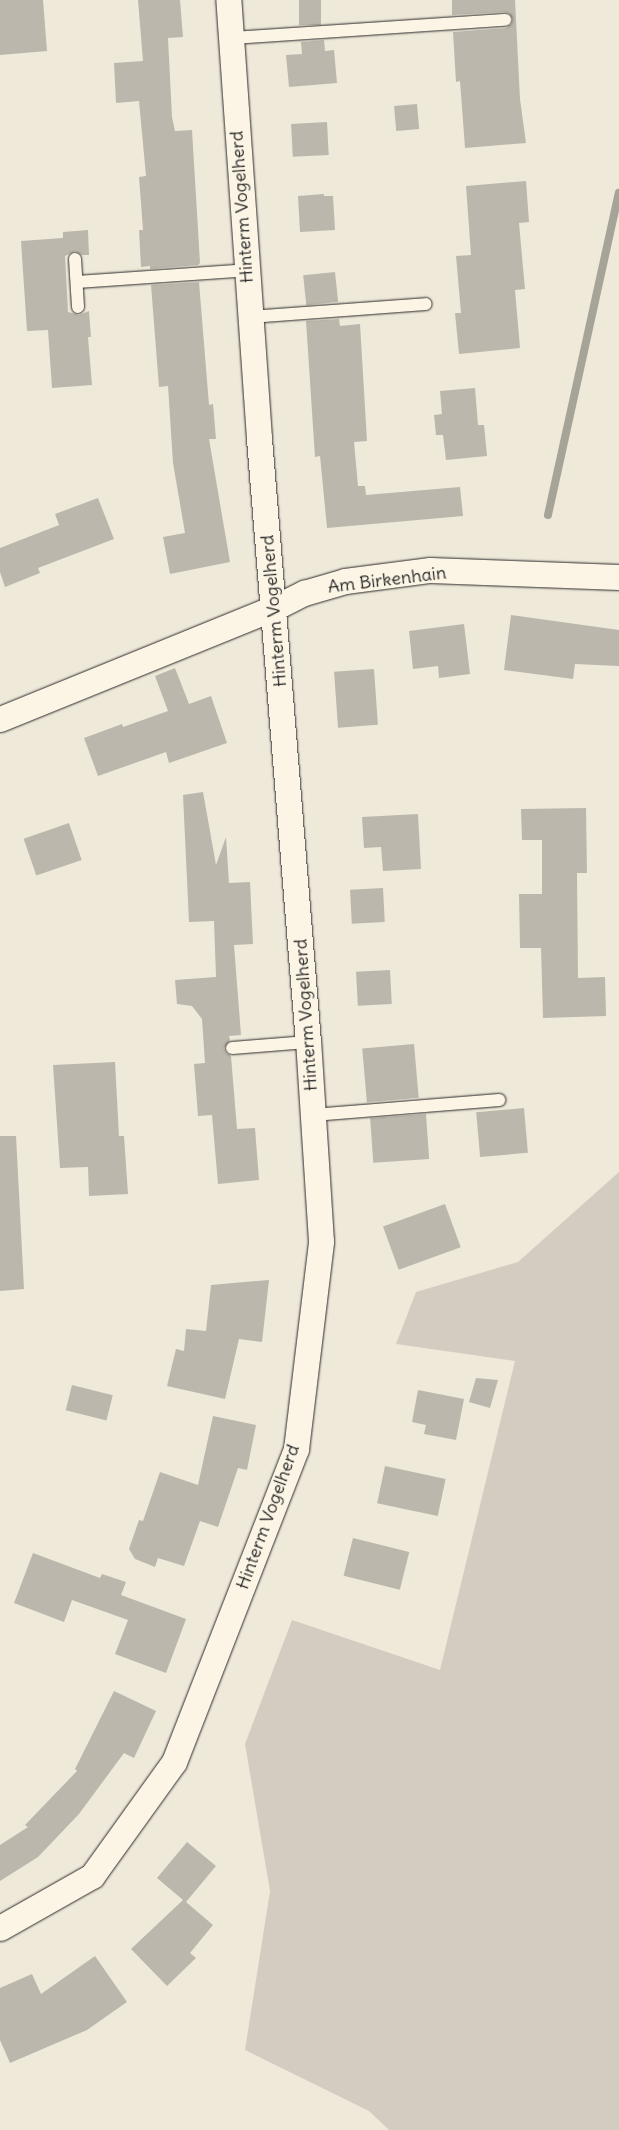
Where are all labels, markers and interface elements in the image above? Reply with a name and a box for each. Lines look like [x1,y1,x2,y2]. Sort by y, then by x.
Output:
street label: Hinterm Vogelherd [226,130,258,284]
street label: Hinterm Vogelherd [257,534,291,688]
street label: Am Birkenhain [327,562,447,598]
street label: Hinterm Vogelherd [290,938,322,1092]
street label: Hinterm Vogelherd [232,1442,304,1592]

